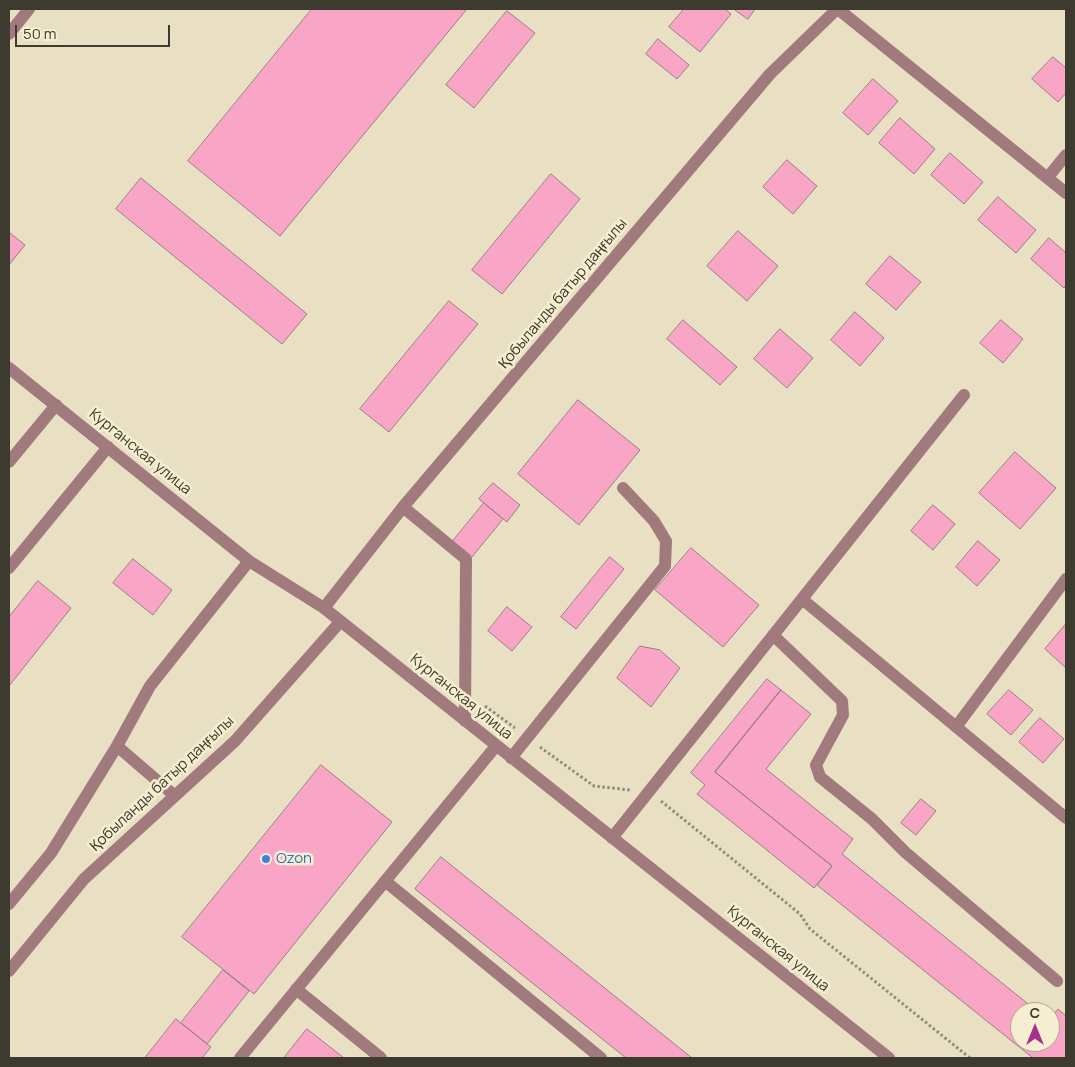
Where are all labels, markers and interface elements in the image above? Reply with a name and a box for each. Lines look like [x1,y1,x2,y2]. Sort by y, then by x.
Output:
scale bar [18,15,172,47]
text: 50 m [23,23,57,44]
street label: Қобыланды батыр даңғылы [495,215,631,373]
street label: Курганская улица [85,405,195,499]
street label: Курганская улица [406,650,516,744]
street label: Қобыланды батыр даңғылы [86,712,238,856]
place label: Ozon [276,850,312,868]
marker: Ozon [260,853,272,865]
street label: Курганская улица [723,902,833,996]
north arrow [1010,1002,1060,1052]
text: С [1030,1003,1040,1022]

